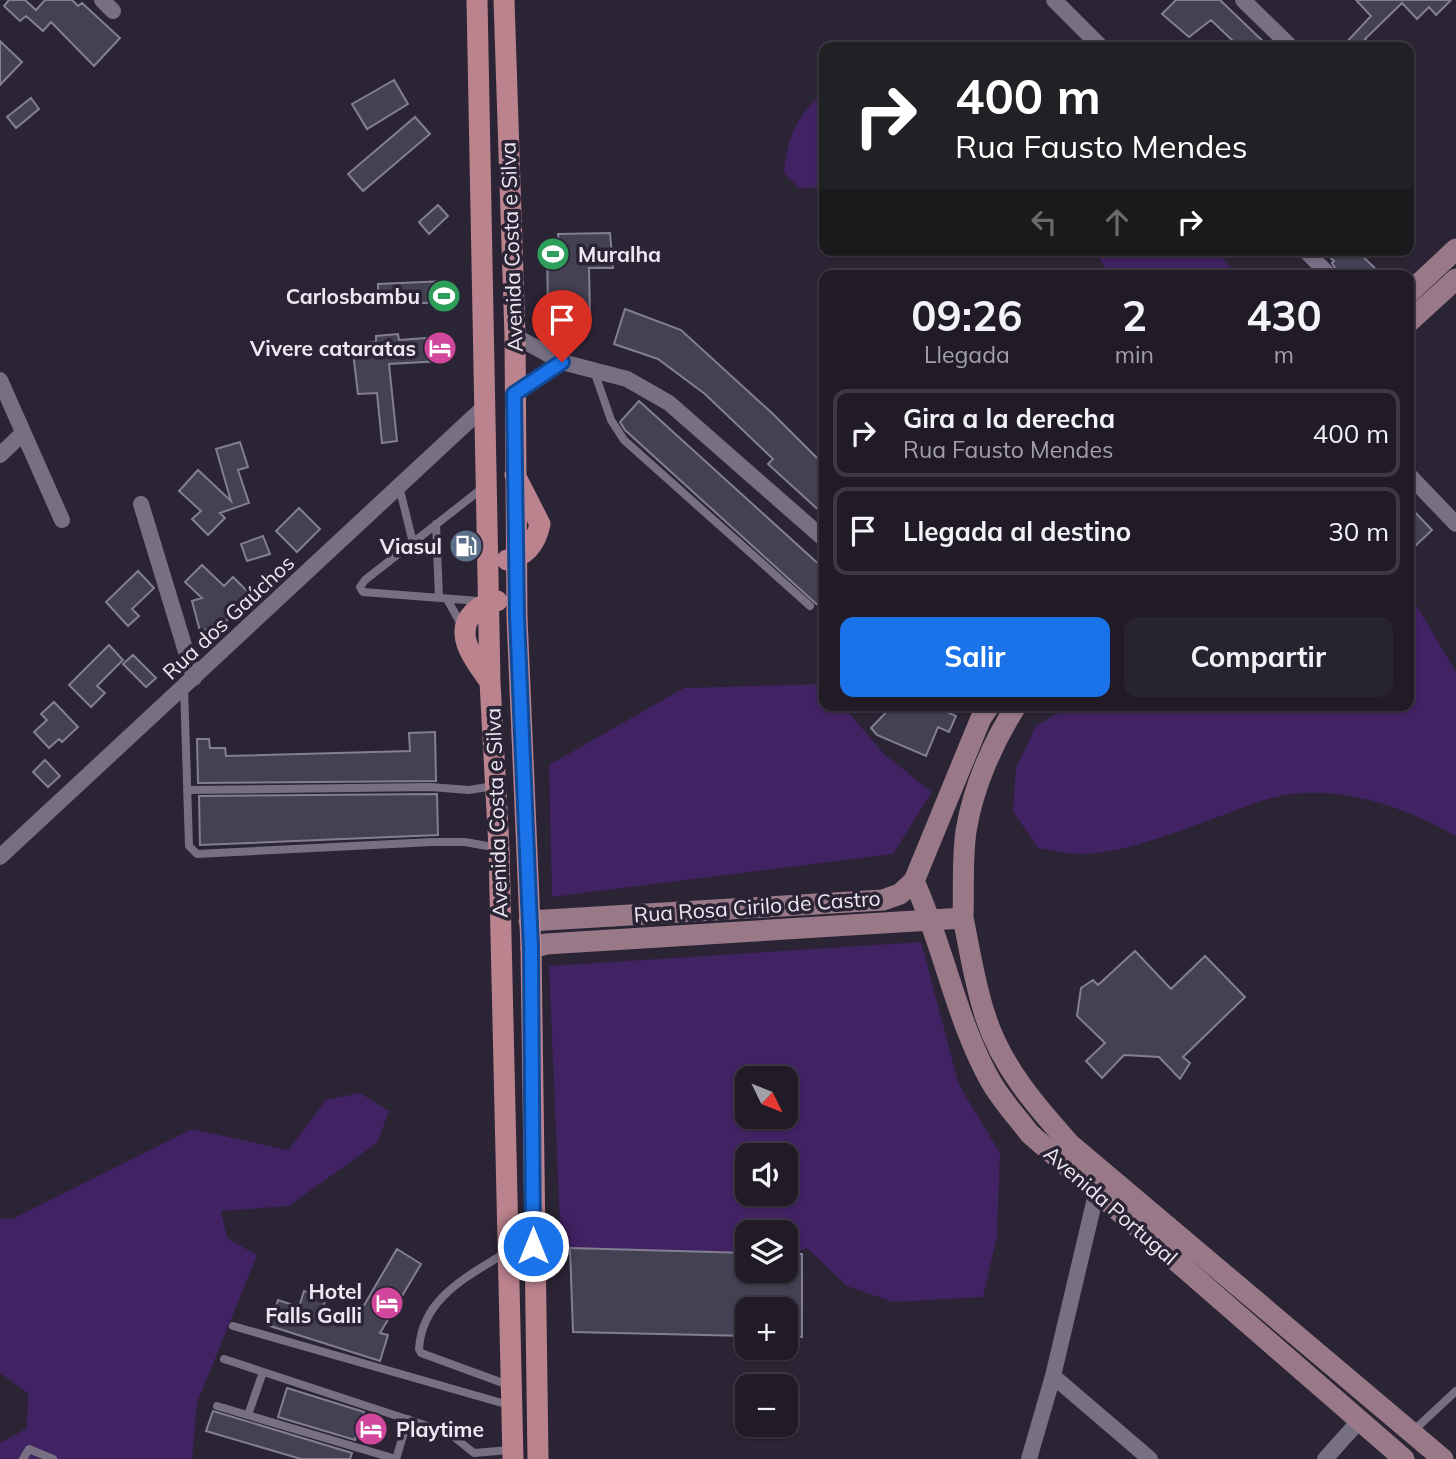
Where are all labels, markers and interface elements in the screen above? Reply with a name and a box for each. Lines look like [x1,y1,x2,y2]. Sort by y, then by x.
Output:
text: 400 m [955,65,1101,126]
icon: right [840,70,931,161]
text: Rua Fausto Mendes [955,126,1248,166]
street label: Avenida Costa e Silva [494,142,528,352]
icon: left [1025,203,1063,241]
icon: ahead [1098,203,1136,241]
icon: right [1171,203,1209,241]
sports icon: Muralha [534,235,572,273]
place label: Muralha [578,241,661,267]
sports icon: Carlosbambu [425,277,463,315]
place label: Carlosbambu [286,283,420,309]
text: 09:26 [911,289,1022,342]
text: 2 [1122,289,1147,342]
text: 430 [1246,289,1322,342]
pin [532,290,592,362]
icon: arrive [543,301,581,339]
hotel icon: Vivere cataratas [421,329,459,367]
place label: Vivere cataratas [249,335,416,361]
text: Llegada [924,340,1010,369]
text: min [1115,340,1154,369]
text: m [1274,340,1294,369]
text: Gira a la derecha [903,402,1115,435]
icon: right [844,414,882,452]
text: 400 m [1313,417,1389,450]
text: Rua Fausto Mendes [903,435,1113,464]
icon: arrive [844,512,882,550]
text: Llegada al destino [903,515,1131,548]
text: 30 m [1328,515,1389,548]
fuel station icon: Viasul [447,527,485,565]
place label: Viasul [379,533,442,559]
street label: Rua dos Gaúchos [157,549,299,685]
button: Salir [840,617,1110,697]
button: Compartir [1124,617,1393,697]
street label: Avenida Costa e Silva [479,708,513,918]
street label: Rua Rosa Cirilo de Castro [633,884,881,928]
north arrow [735,1066,798,1129]
map controls [735,1066,798,1437]
street label: Avenida Portugal [1039,1140,1183,1270]
button: sound [735,1143,798,1206]
position arrow [496,1209,570,1283]
button: layers [735,1220,798,1283]
place label: Hotel Falls Galli [265,1278,362,1328]
hotel icon: Hotel Falls Galli [368,1284,406,1322]
button: + [735,1297,798,1360]
button: − [735,1374,798,1437]
hotel icon: Playtime [352,1410,390,1448]
place label: Playtime [396,1416,484,1442]

